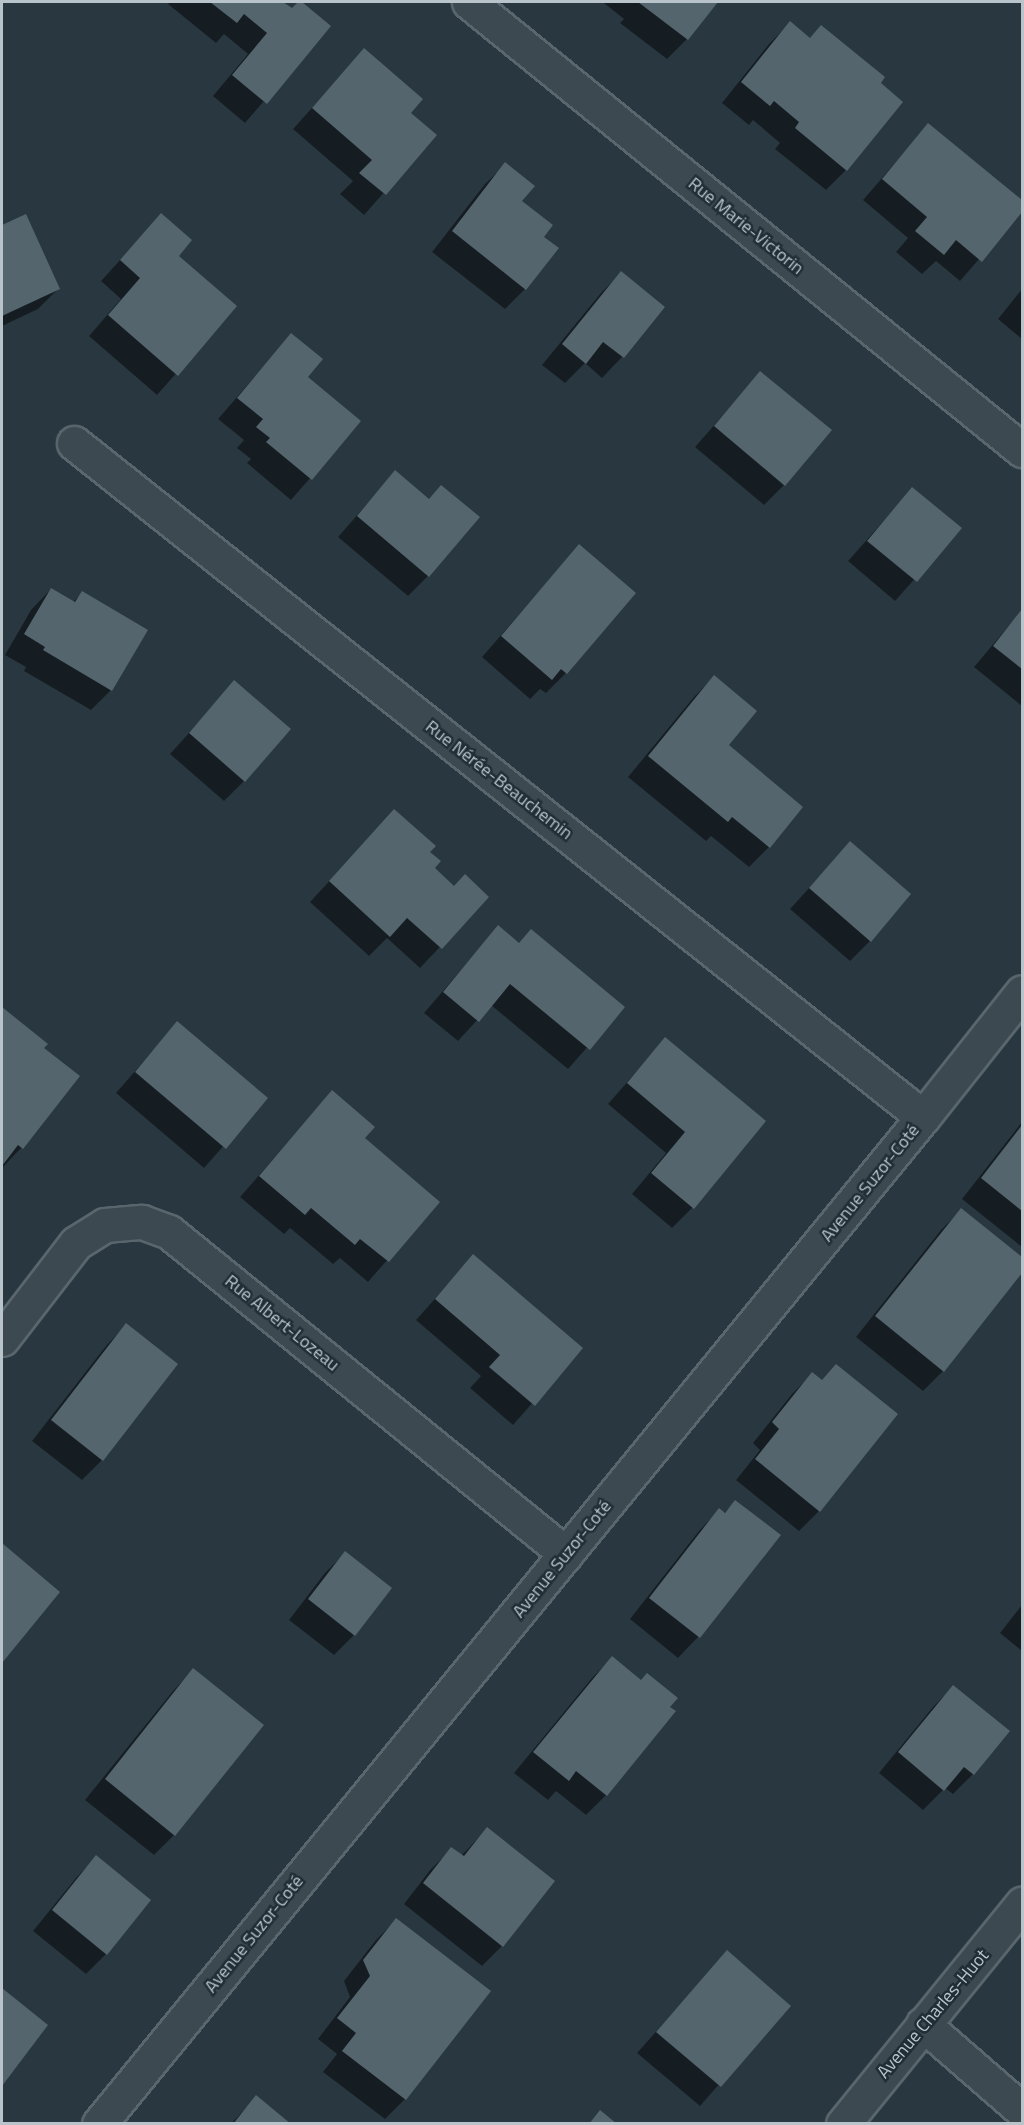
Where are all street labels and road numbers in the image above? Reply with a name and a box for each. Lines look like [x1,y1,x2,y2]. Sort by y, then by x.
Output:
street label: Rue Marie-Victorin [684,173,808,279]
street label: Rue Nérée-Beauchemin [421,716,577,844]
street label: Avenue Suzor-Coté [816,1120,924,1246]
street label: Rue Albert-Lozeau [220,1270,344,1376]
street label: Avenue Suzor-Coté [508,1496,616,1622]
street label: Avenue Suzor-Coté [200,1871,308,1997]
street label: Avenue Charles-Huot [873,1945,993,2083]

